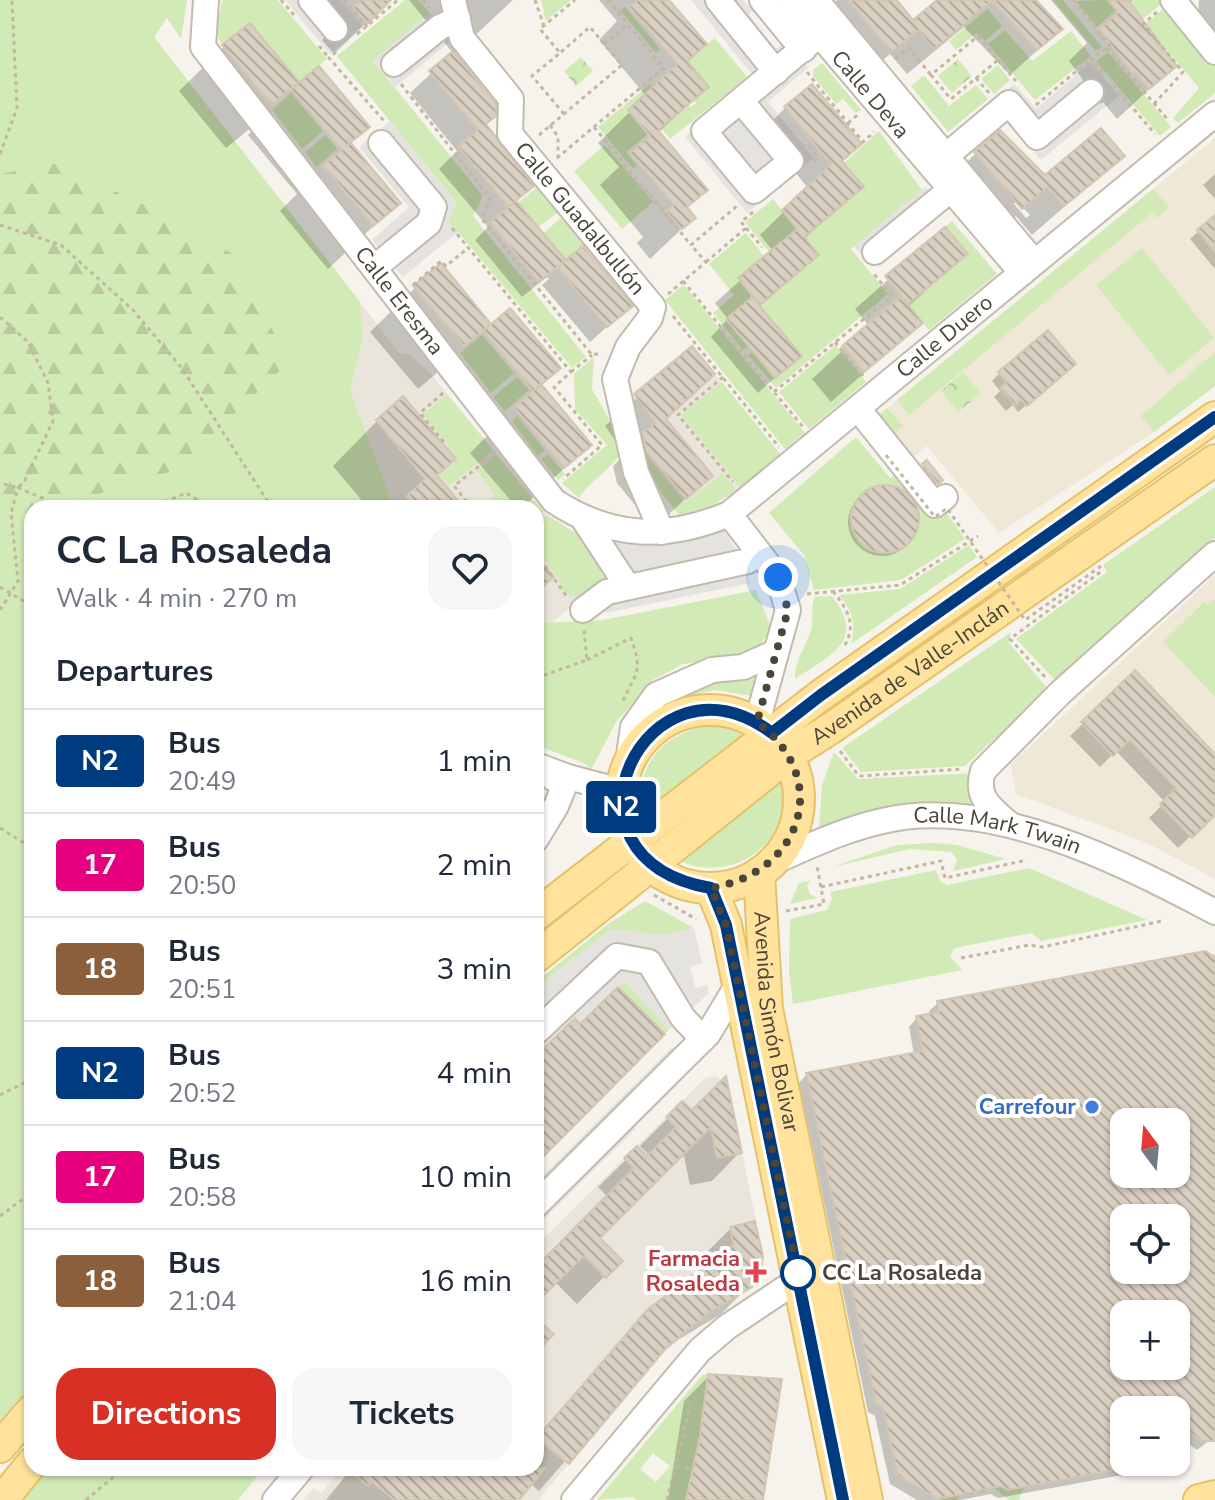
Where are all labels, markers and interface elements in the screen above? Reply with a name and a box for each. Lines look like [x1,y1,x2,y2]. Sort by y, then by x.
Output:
street label: Calle Deva [824,44,916,145]
street label: Calle Guadalbullón [508,136,652,301]
street label: Calle Eresma [348,240,451,361]
street label: Calle Duero [890,288,999,385]
text: CC La Rosaleda [56,525,332,576]
button: heart [428,526,512,610]
your location [758,557,798,597]
text: Walk · 4 min · 270 m [56,581,297,616]
street label: Avenida de Valle-Inclán [805,593,1015,752]
text: Departures [56,651,213,692]
text: Bus [168,723,221,764]
text: 1 min [437,741,512,782]
text: N2 [81,742,119,780]
text: 20:49 [168,764,236,799]
line badge: N2 [585,781,657,833]
text: N2 [602,788,640,826]
street label: Calle Mark Twain [913,800,1085,862]
text: Bus [168,827,221,868]
text: 2 min [437,845,512,886]
text: 17 [83,846,117,884]
text: 20:50 [168,868,236,903]
street label: Avenida Simón Bolivar [746,910,807,1135]
text: Bus [168,931,221,972]
text: 3 min [437,949,512,990]
text: 18 [83,950,117,988]
text: 20:51 [168,972,236,1007]
text: Bus [168,1035,221,1076]
text: 4 min [437,1053,512,1094]
text: N2 [81,1054,119,1092]
text: 20:52 [168,1076,236,1111]
place label: Carrefour [979,1092,1076,1122]
marker: Carrefour [1083,1098,1101,1116]
north arrow [1110,1108,1190,1188]
map controls [1110,1108,1190,1476]
text: Bus [168,1139,221,1180]
text: 10 min [419,1157,512,1198]
text: 17 [83,1158,117,1196]
text: 20:58 [168,1180,236,1215]
button: locate [1110,1204,1190,1284]
text: Bus [168,1243,221,1284]
place label: Farmacia Rosaleda [646,1244,740,1299]
marker: CC La Rosaleda [781,1256,815,1290]
place label: CC La Rosaleda [822,1258,982,1288]
text: 16 min [419,1261,512,1302]
text: 18 [83,1262,117,1300]
marker: Farmacia Rosaleda [747,1263,765,1281]
text: 21:04 [168,1284,236,1319]
button: + [1110,1300,1190,1380]
button: Directions [56,1368,276,1460]
button: Tickets [292,1368,512,1460]
button: − [1110,1396,1190,1476]

